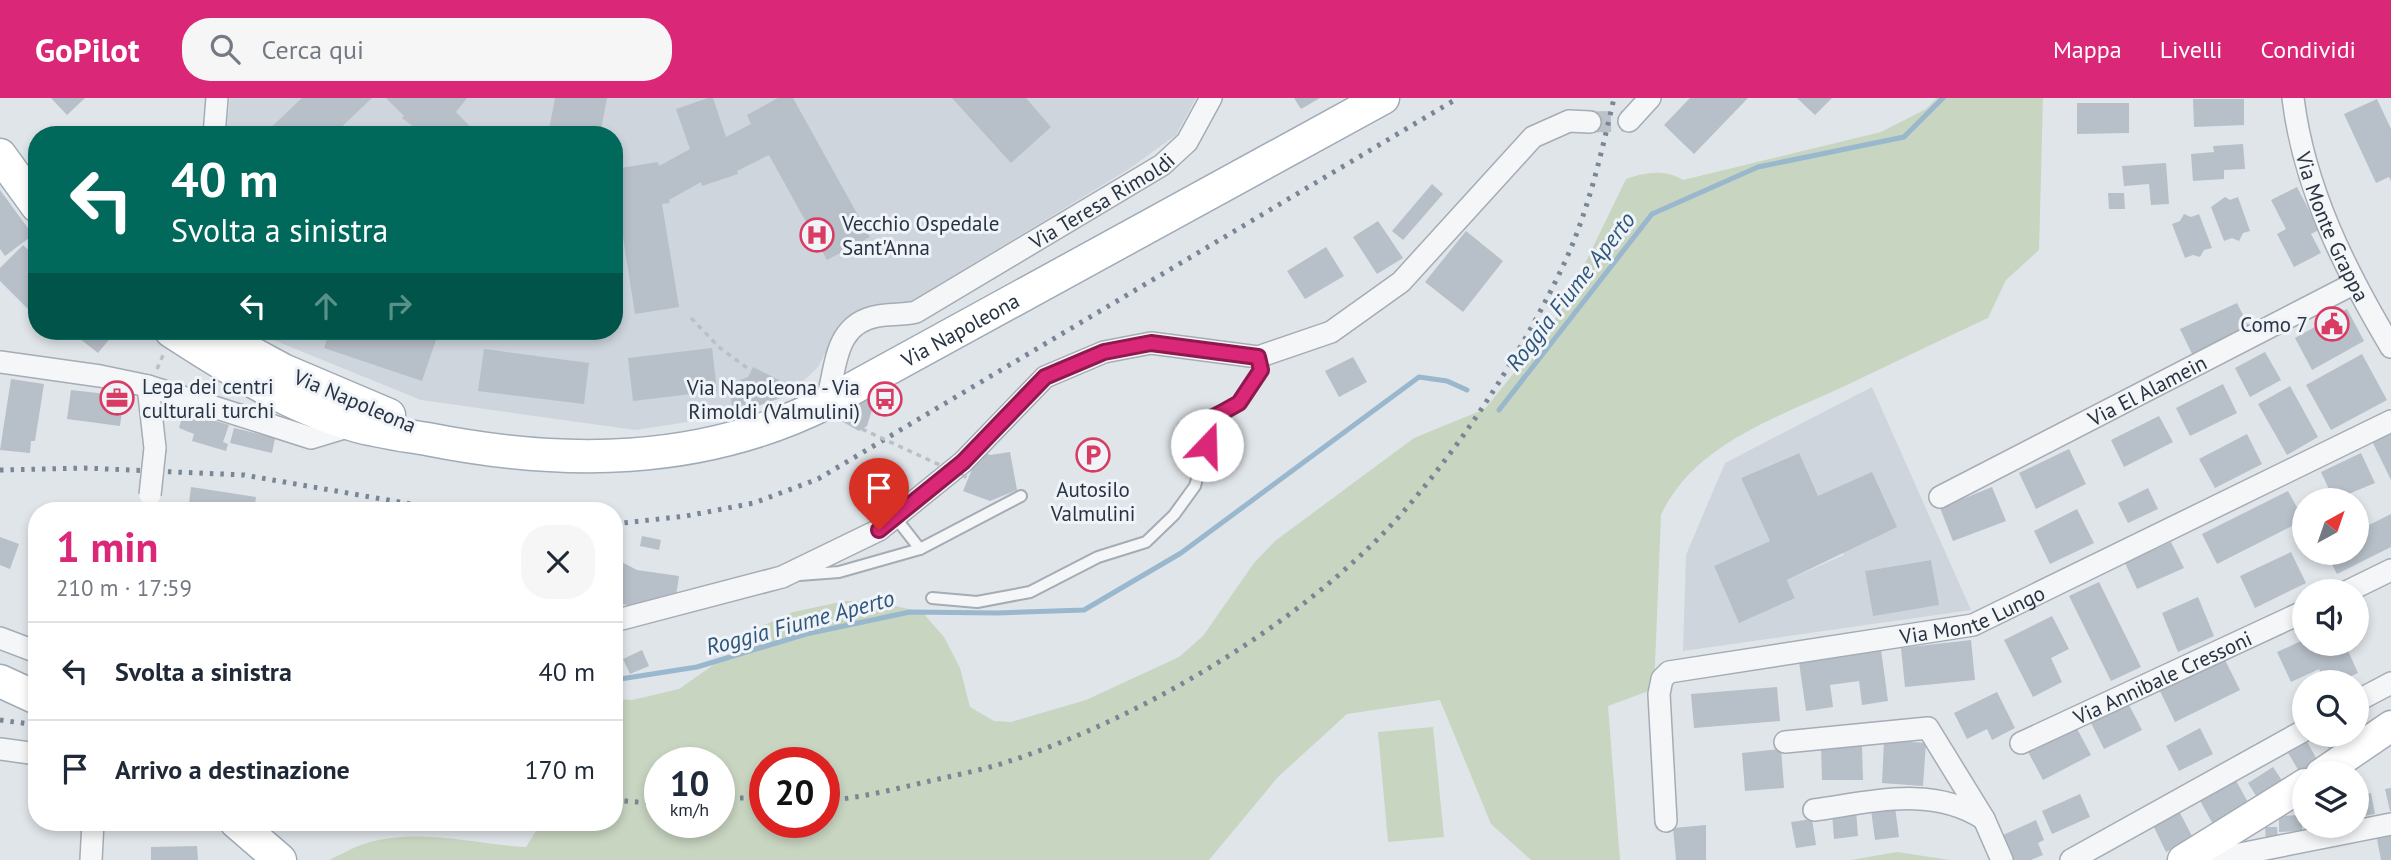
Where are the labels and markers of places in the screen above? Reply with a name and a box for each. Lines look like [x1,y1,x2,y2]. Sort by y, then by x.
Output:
place label: Vecchio Ospedale Sant'Anna [841,210,999,261]
hospital icon: Vecchio Ospedale Sant'Anna [798,216,836,254]
public building icon: Como 7 [2313,305,2351,343]
place label: Como 7 [2240,311,2308,338]
place label: Lega dei centri culturali turchi [142,373,274,424]
place label: Via Napoleona - Via Rimoldi (Valmulini) [686,374,860,425]
office icon: Lega dei centri culturali turchi [98,379,136,417]
bus stop icon: Via Napoleona - Via Rimoldi (Valmulini) [866,380,904,418]
parking icon: Autosilo Valmulini [1074,436,1112,474]
pin [849,458,909,530]
place label: Autosilo Valmulini [1050,476,1135,527]

